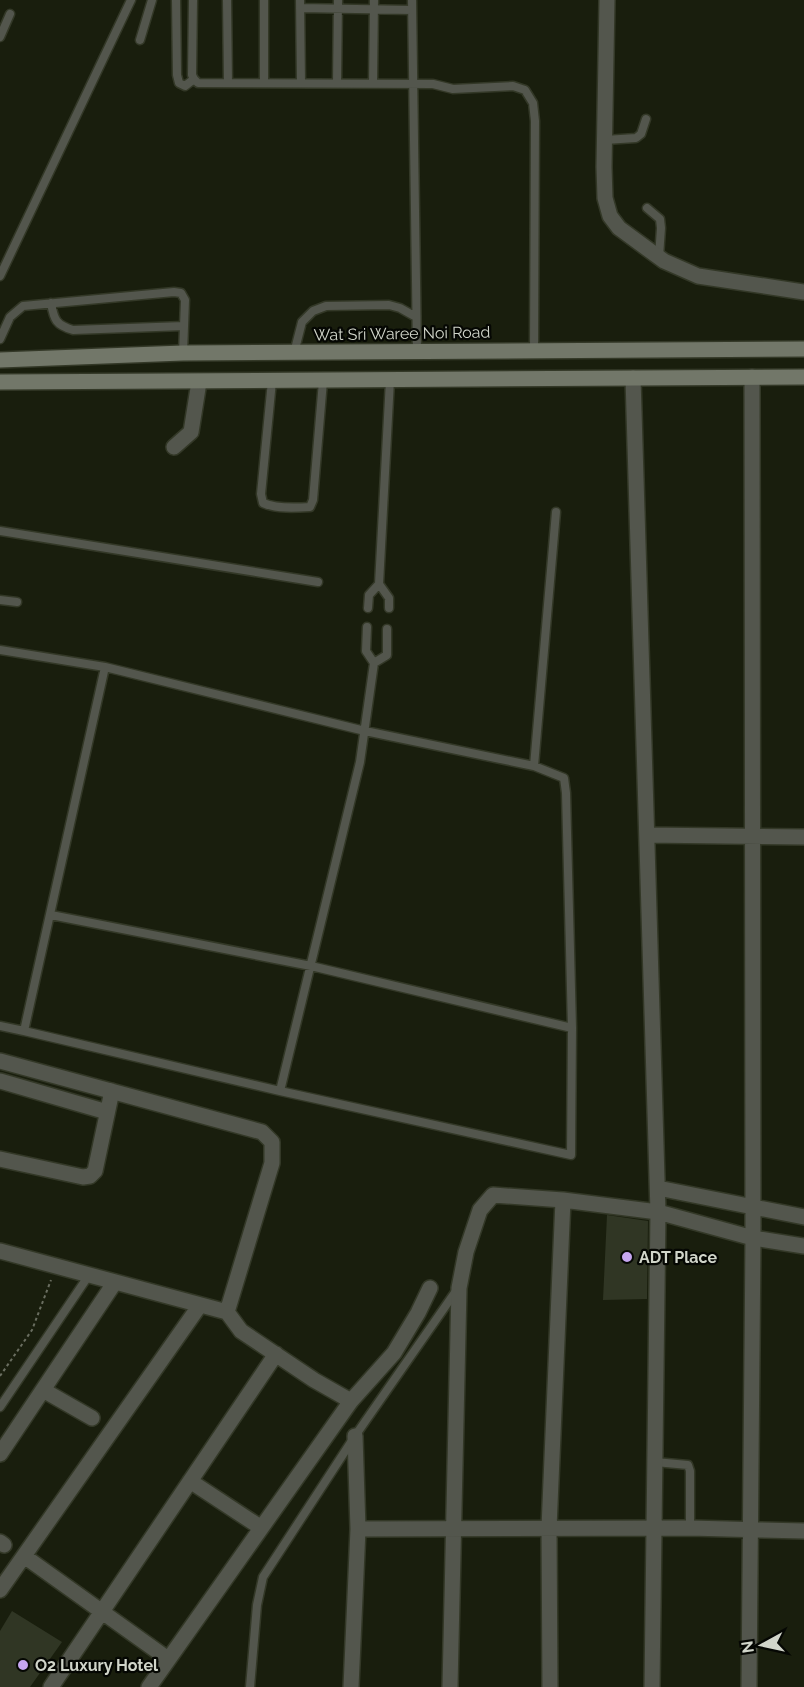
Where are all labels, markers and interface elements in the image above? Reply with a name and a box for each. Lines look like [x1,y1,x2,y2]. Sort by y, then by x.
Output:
street label: Wat Sri Waree Noi Road [313,322,491,345]
place label: ADT Place [639,1248,717,1267]
marker: ADT Place [620,1250,634,1264]
north arrow [732,1615,792,1675]
text: N [737,1640,758,1654]
place label: O2 Luxury Hotel [35,1656,159,1675]
marker: O2 Luxury Hotel [16,1658,30,1672]

